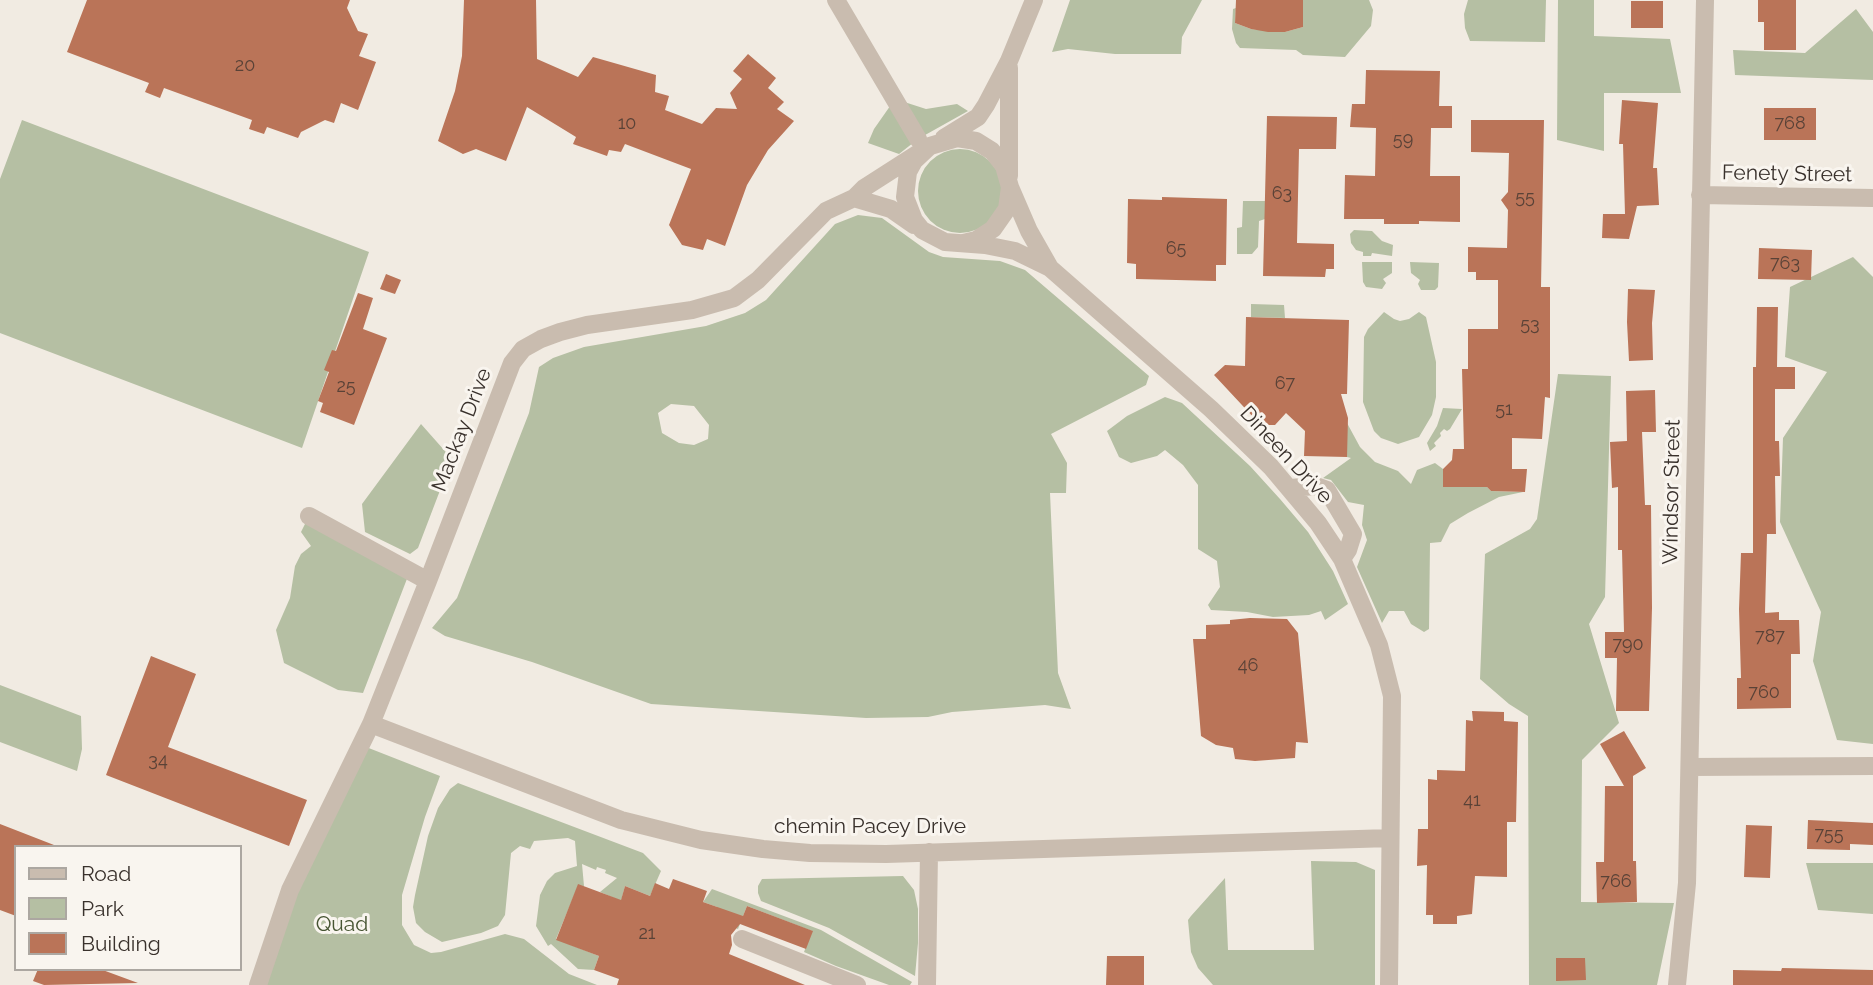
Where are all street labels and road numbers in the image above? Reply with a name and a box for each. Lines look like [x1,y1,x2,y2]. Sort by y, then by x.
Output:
street label: Fenety Street [1722,160,1852,188]
street label: Mackay Drive [427,365,497,495]
street label: Dineen Drive [1234,401,1338,509]
street label: Windsor Street [1658,419,1686,565]
street label: chemin Pacey Drive [774,814,966,840]

